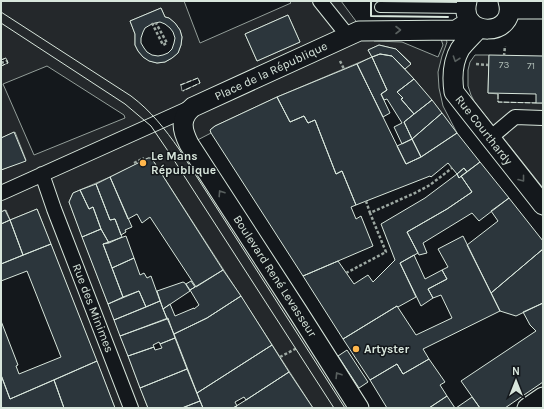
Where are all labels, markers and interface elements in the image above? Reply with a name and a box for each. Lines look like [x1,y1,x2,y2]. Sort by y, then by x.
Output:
one-way arrow [395,26,401,34]
street label: Place de la République [212,39,330,103]
one-way arrow [453,56,461,63]
house number: 73 [499,59,509,71]
house number: 71 [527,60,535,72]
street label: Rue Courthardy [452,92,516,168]
place label: Le Mans République [151,149,216,177]
marker: Le Mans République [138,158,148,168]
one-way arrow [518,174,525,181]
one-way arrow [218,190,226,197]
street label: Boulevard René Levasseur [230,213,320,340]
street label: Rue des Minimes [70,261,116,355]
place label: Artyster [364,342,409,356]
marker: Artyster [351,344,361,354]
north arrow [496,361,536,401]
text: N [512,365,520,378]
one-way arrow [336,372,343,379]

